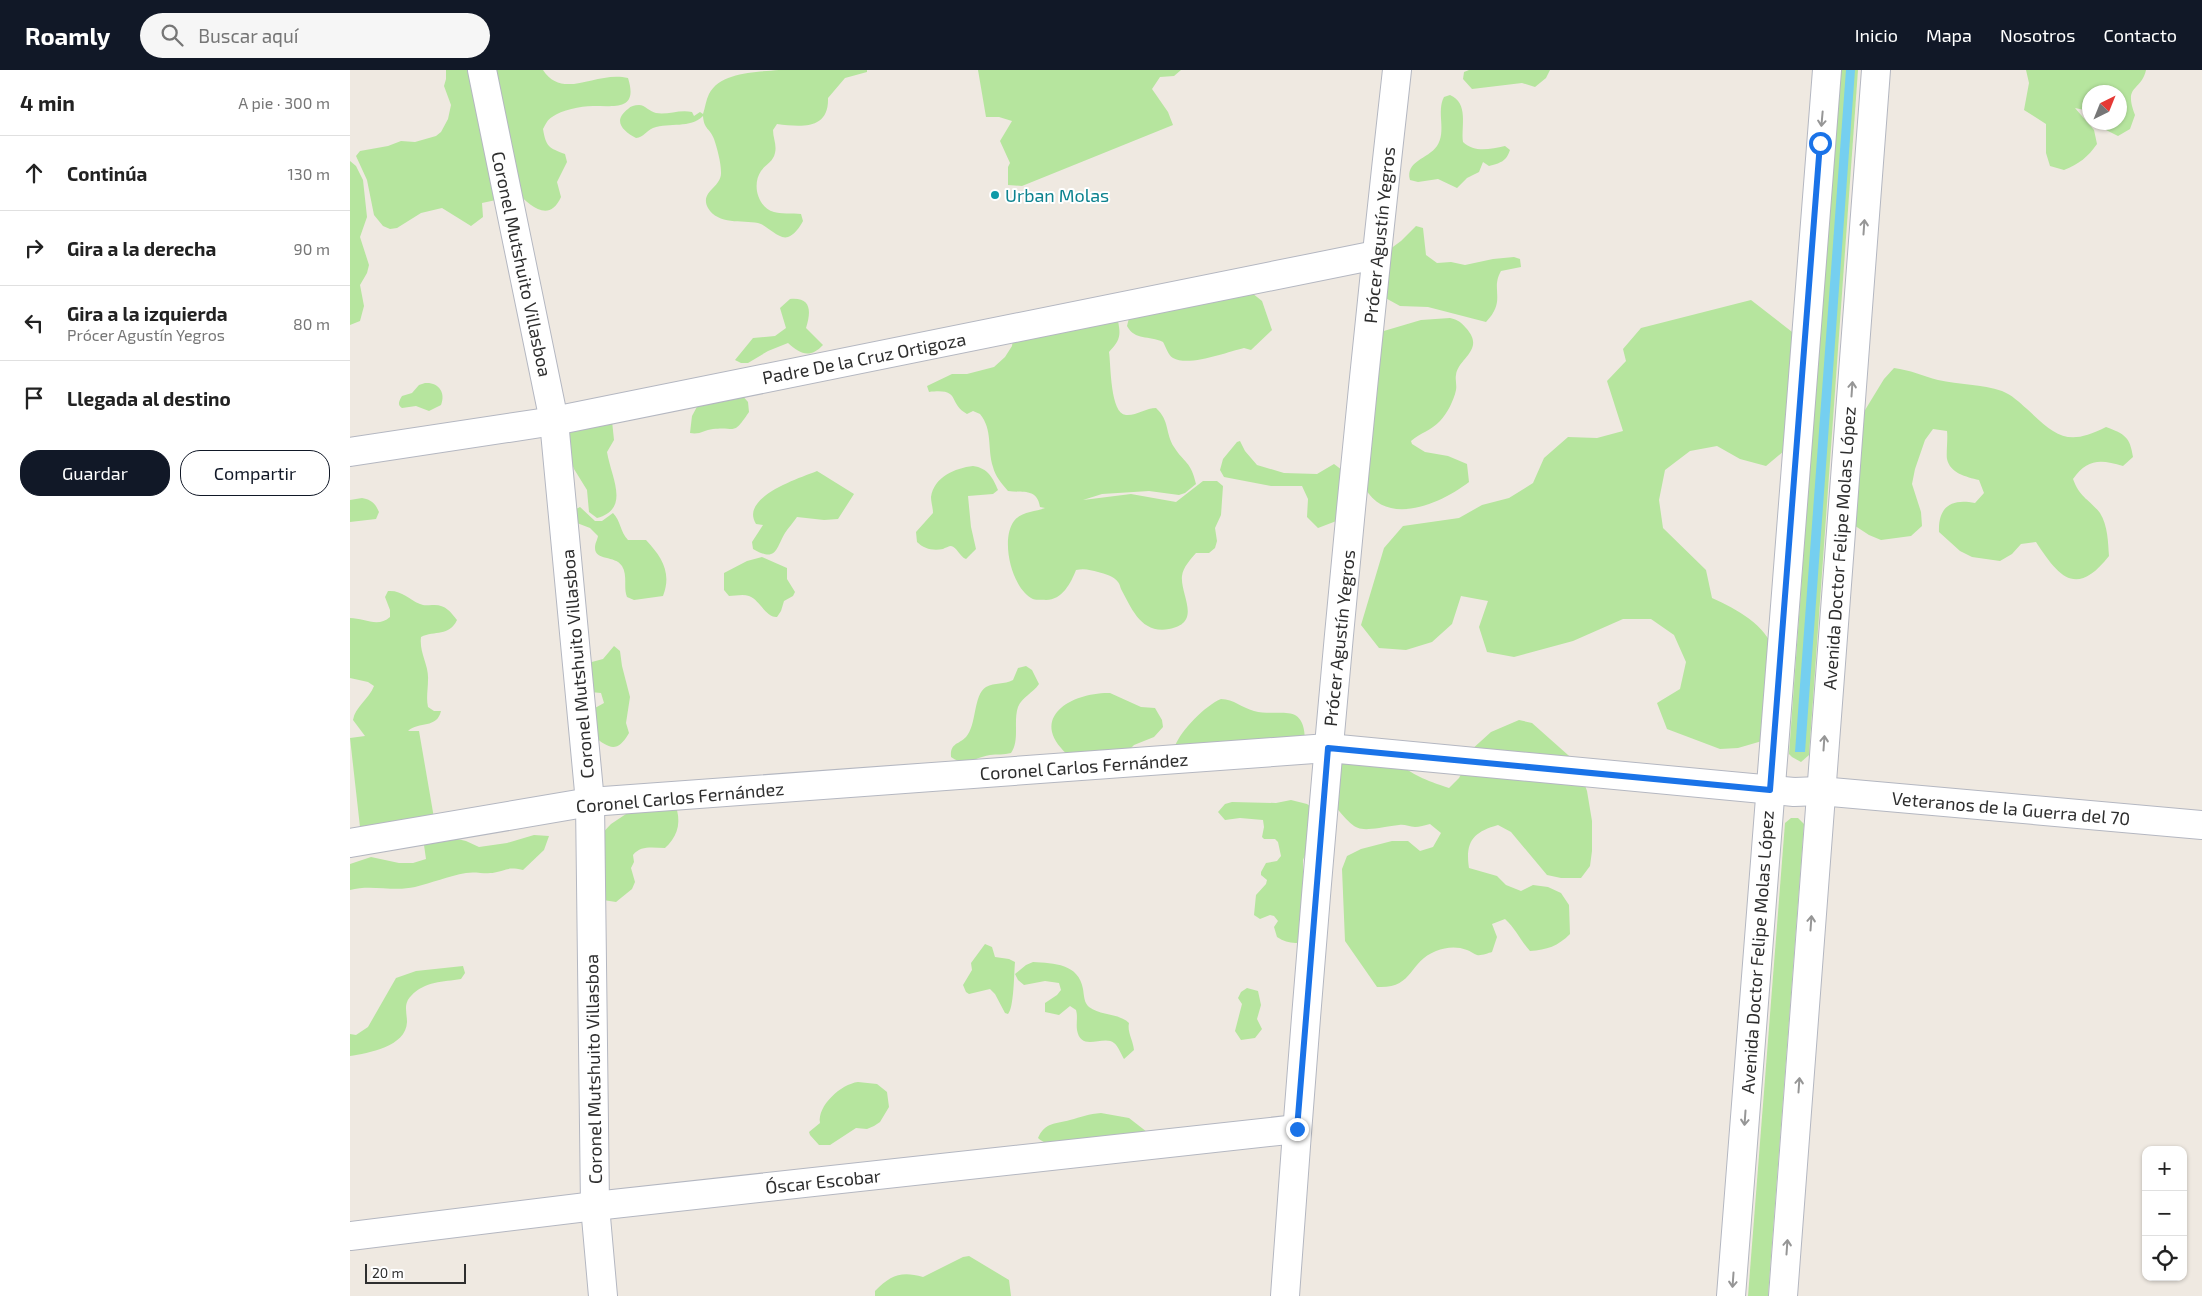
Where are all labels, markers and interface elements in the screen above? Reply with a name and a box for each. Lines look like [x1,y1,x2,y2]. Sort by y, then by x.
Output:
search box [140,13,490,58]
text: Roamly [25,21,110,50]
icon: search [158,21,186,49]
text: Buscar aquí [198,24,299,47]
text: Inicio [1855,24,1898,46]
text: Mapa [1926,24,1972,46]
text: Nosotros [2000,24,2075,46]
text: Contacto [2103,24,2177,46]
north arrow [2082,85,2127,130]
text: 4 min [20,90,75,115]
text: A pie · 300 m [238,93,330,112]
one-way arrow [1817,110,1827,126]
route start [1809,132,1832,155]
street label: Prócer Agustín Yegros [1359,146,1399,324]
street label: Coronel Mutshuito Villasboa [487,149,557,379]
icon: ahead [20,159,48,187]
text: Continúa [67,162,147,185]
text: 130 m [288,164,330,183]
place label: Urban Molas [1005,184,1109,206]
marker: Urban Molas [989,189,1001,201]
one-way arrow [1859,219,1869,235]
icon: right [20,234,48,262]
text: Gira a la derecha [67,237,216,260]
text: 90 m [294,239,330,258]
text: Gira a la izquierda [67,302,228,325]
icon: left [20,309,48,337]
text: 80 m [293,314,330,333]
text: Prócer Agustín Yegros [67,325,225,344]
street label: Padre De la Cruz Ortigoza [760,327,968,389]
one-way arrow [1847,381,1856,397]
icon: arrive [20,384,48,412]
text: Llegada al destino [67,387,231,410]
street label: Avenida Doctor Felipe Molas López [1818,406,1860,690]
button: Guardar [20,450,170,496]
button: Compartir [180,450,330,496]
street label: Coronel Mutshuito Villasboa [556,548,598,780]
street label: Prócer Agustín Yegros [1319,549,1359,727]
one-way arrow [1819,735,1829,751]
street label: Coronel Carlos Fernández [979,748,1189,784]
street label: Coronel Carlos Fernández [575,777,785,817]
street label: Veteranos de la Guerra del 70 [1891,787,2131,829]
street label: Avenida Doctor Felipe Molas López [1736,810,1778,1094]
one-way arrow [1806,916,1815,932]
street label: Coronel Mutshuito Villasboa [580,954,606,1184]
one-way arrow [1794,1078,1803,1094]
one-way arrow [1740,1110,1750,1126]
route end [1286,1118,1309,1141]
map controls [2142,1146,2187,1281]
button: + [2142,1146,2187,1191]
street label: Óscar Escobar [764,1164,882,1198]
button: − [2142,1191,2187,1236]
button: locate [2142,1236,2187,1281]
one-way arrow [1782,1240,1792,1256]
scale bar [365,1261,466,1284]
text: 20 m [372,1264,404,1281]
one-way arrow [1728,1272,1737,1288]

